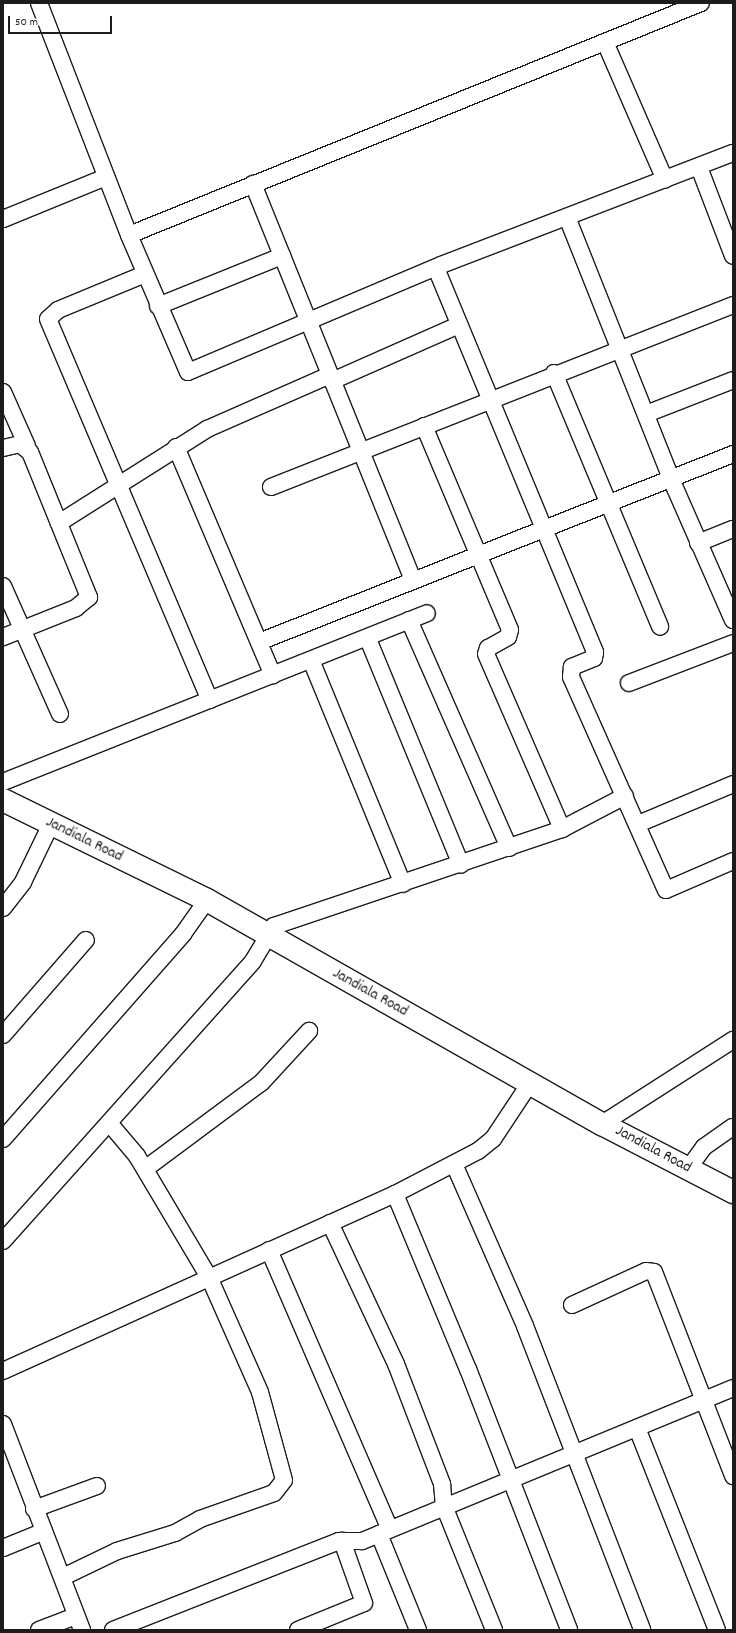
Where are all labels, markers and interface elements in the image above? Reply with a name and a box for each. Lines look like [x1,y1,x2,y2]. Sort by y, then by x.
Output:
scale bar [10,8,114,34]
text: 50 m [15,14,38,31]
street label: Jandiala Road [42,813,126,867]
street label: Jandiala Road [329,964,411,1022]
street label: Jandiala Road [612,1122,694,1178]

